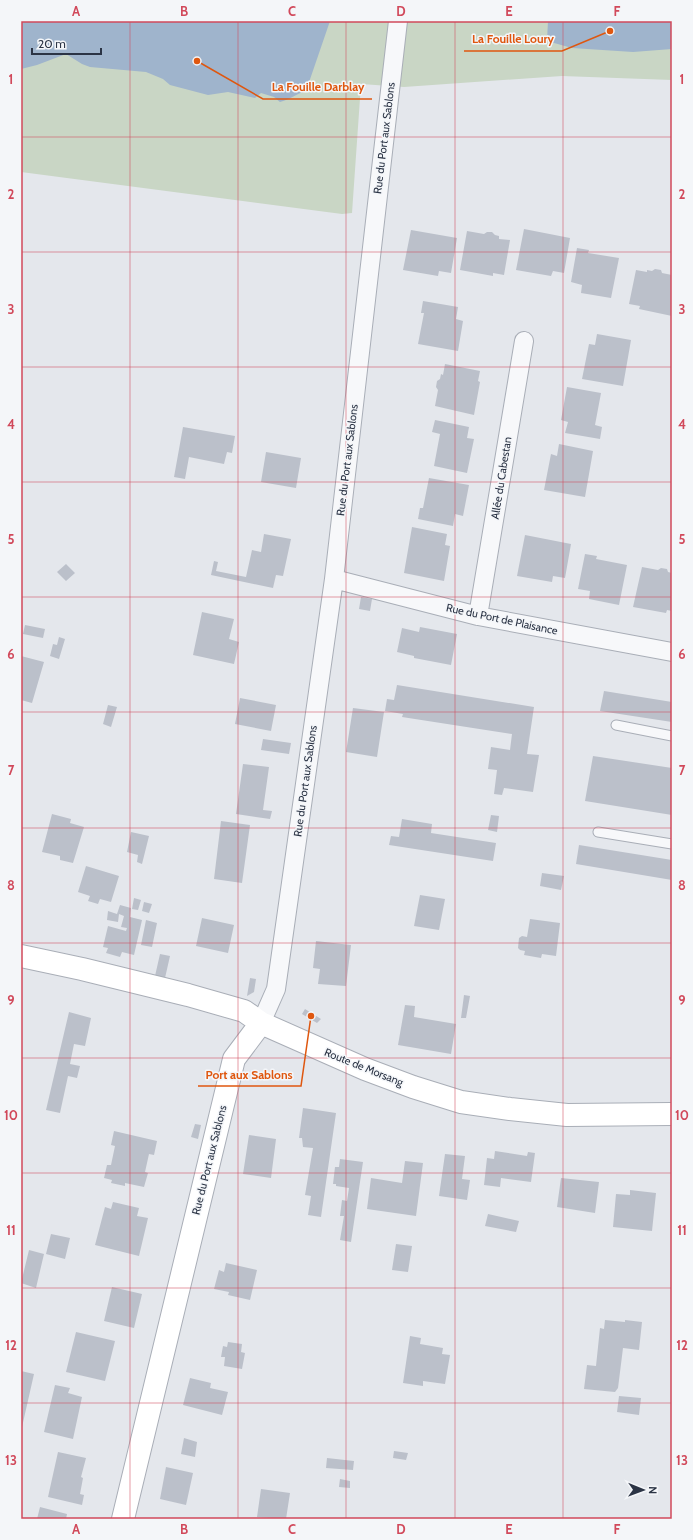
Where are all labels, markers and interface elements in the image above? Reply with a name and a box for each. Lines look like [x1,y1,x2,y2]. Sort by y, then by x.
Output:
text: A [72,3,81,19]
text: B [180,3,188,19]
text: C [288,3,296,19]
text: D [396,3,406,19]
text: E [505,3,513,19]
text: F [614,3,621,19]
callout: La Fouille Loury [464,27,562,51]
scale bar [32,30,101,56]
text: La Fouille Loury [472,31,554,46]
text: 20 m [38,36,66,51]
text: 1 [9,71,13,87]
text: 1 [680,71,684,87]
callout: La Fouille Darblay [263,75,372,99]
text: La Fouille Darblay [272,79,365,94]
street label: Rue du Port aux Sablons [370,81,398,195]
text: 2 [8,186,15,202]
text: 2 [679,186,686,202]
text: 3 [7,301,15,317]
text: 3 [678,301,686,317]
street label: Rue du Port aux Sablons [333,403,361,517]
text: 4 [7,416,15,432]
text: 4 [678,416,686,432]
street label: Allée du Cabestan [488,436,514,520]
text: 5 [8,531,15,547]
text: 5 [679,531,686,547]
street label: Rue du Port de Plaisance [445,600,559,638]
text: 6 [7,646,15,662]
text: 6 [678,646,686,662]
street label: Rue du Port aux Sablons [290,724,320,838]
text: 7 [8,762,15,778]
text: 7 [679,762,686,778]
text: 8 [7,877,15,893]
text: 8 [678,877,686,893]
text: 9 [7,992,15,1008]
text: 9 [678,992,686,1008]
street label: Route de Morsang [322,1045,406,1089]
callout: Port aux Sablons [198,1062,301,1086]
text: Port aux Sablons [205,1067,293,1082]
street label: Rue du Port aux Sablons [189,1103,229,1216]
text: 10 [4,1107,18,1123]
text: 10 [675,1107,689,1123]
text: 11 [6,1222,16,1238]
text: 11 [677,1222,687,1238]
text: 12 [5,1337,17,1353]
text: 12 [676,1337,688,1353]
text: 13 [5,1452,17,1468]
text: 13 [676,1452,688,1468]
north arrow [623,1470,663,1510]
text: N [646,1486,660,1494]
text: A [72,1521,81,1537]
text: B [180,1521,188,1537]
text: C [288,1521,296,1537]
text: D [396,1521,406,1537]
text: E [505,1521,513,1537]
text: F [614,1521,621,1537]

